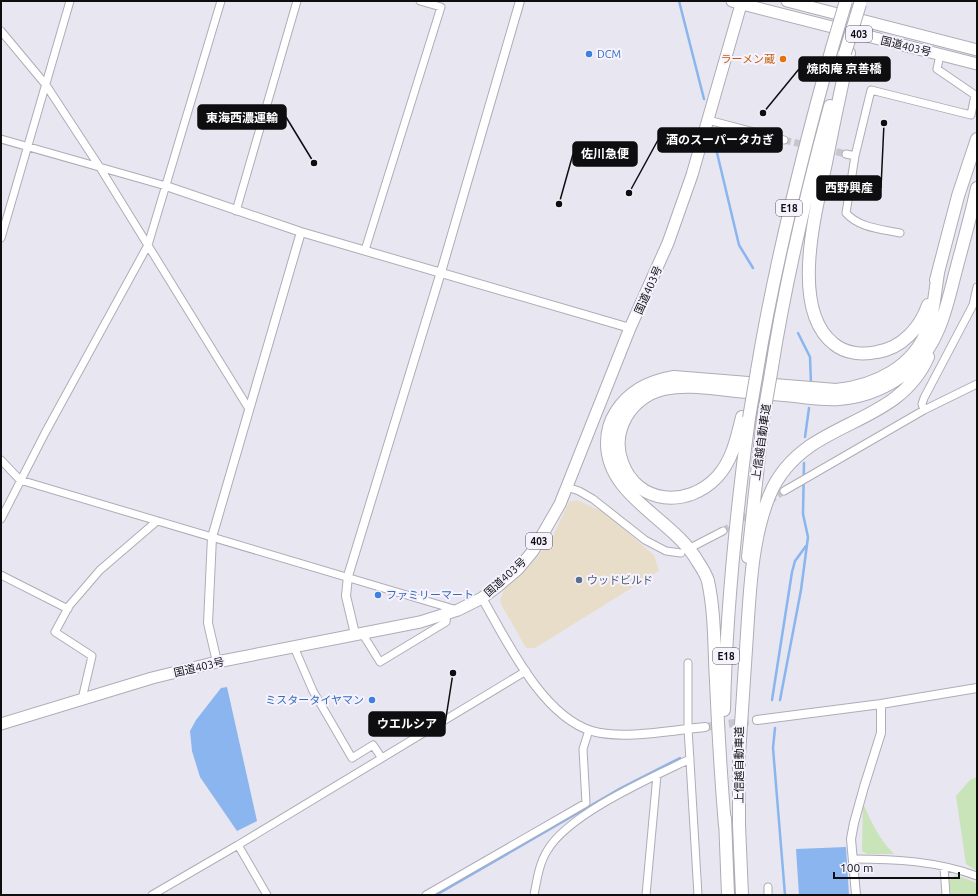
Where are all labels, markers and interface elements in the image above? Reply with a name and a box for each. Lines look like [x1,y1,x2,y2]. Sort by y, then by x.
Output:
road number: 403 [846,26,872,42]
street label: 国道403号 [880,34,932,58]
place label: DCM [597,48,621,60]
marker: DCM [584,49,594,59]
place label: ラーメン蔵 [720,53,775,65]
marker: ラーメン蔵 [778,54,788,64]
callout: 焼肉庵 京善橋 [799,57,890,81]
text: 焼肉庵 京善橋 [807,62,882,75]
callout: 東海西濃運輸 [198,105,286,129]
text: 東海西濃運輸 [206,111,278,124]
callout: 酒のスーパータカぎ [658,128,782,152]
text: 酒のスーパータカぎ [666,133,774,146]
callout: 佐川急便 [573,142,637,166]
text: 佐川急便 [581,147,629,160]
callout: 西野興産 [817,176,881,200]
text: 西野興産 [825,181,873,194]
road number: E18 [776,200,802,216]
street label: 国道403号 [632,264,664,316]
street label: 上信越自動車道 [750,403,772,481]
road number: 403 [526,533,552,549]
street label: 国道403号 [482,555,528,599]
place label: ウッドビルド [587,574,653,586]
marker: ウッドビルド [574,575,584,585]
place label: ファミリーマート [386,589,474,601]
marker: ファミリーマート [373,590,383,600]
road number: E18 [713,648,739,664]
street label: 国道403号 [172,655,226,679]
place label: ミスタータイヤマン [265,694,364,706]
marker: ミスタータイヤマン [367,695,377,705]
callout: ウエルシア [369,712,445,736]
text: ウエルシア [377,717,437,730]
street label: 上信越自動車道 [733,727,745,804]
scale bar [834,854,959,880]
text: 100 m [840,861,873,874]

